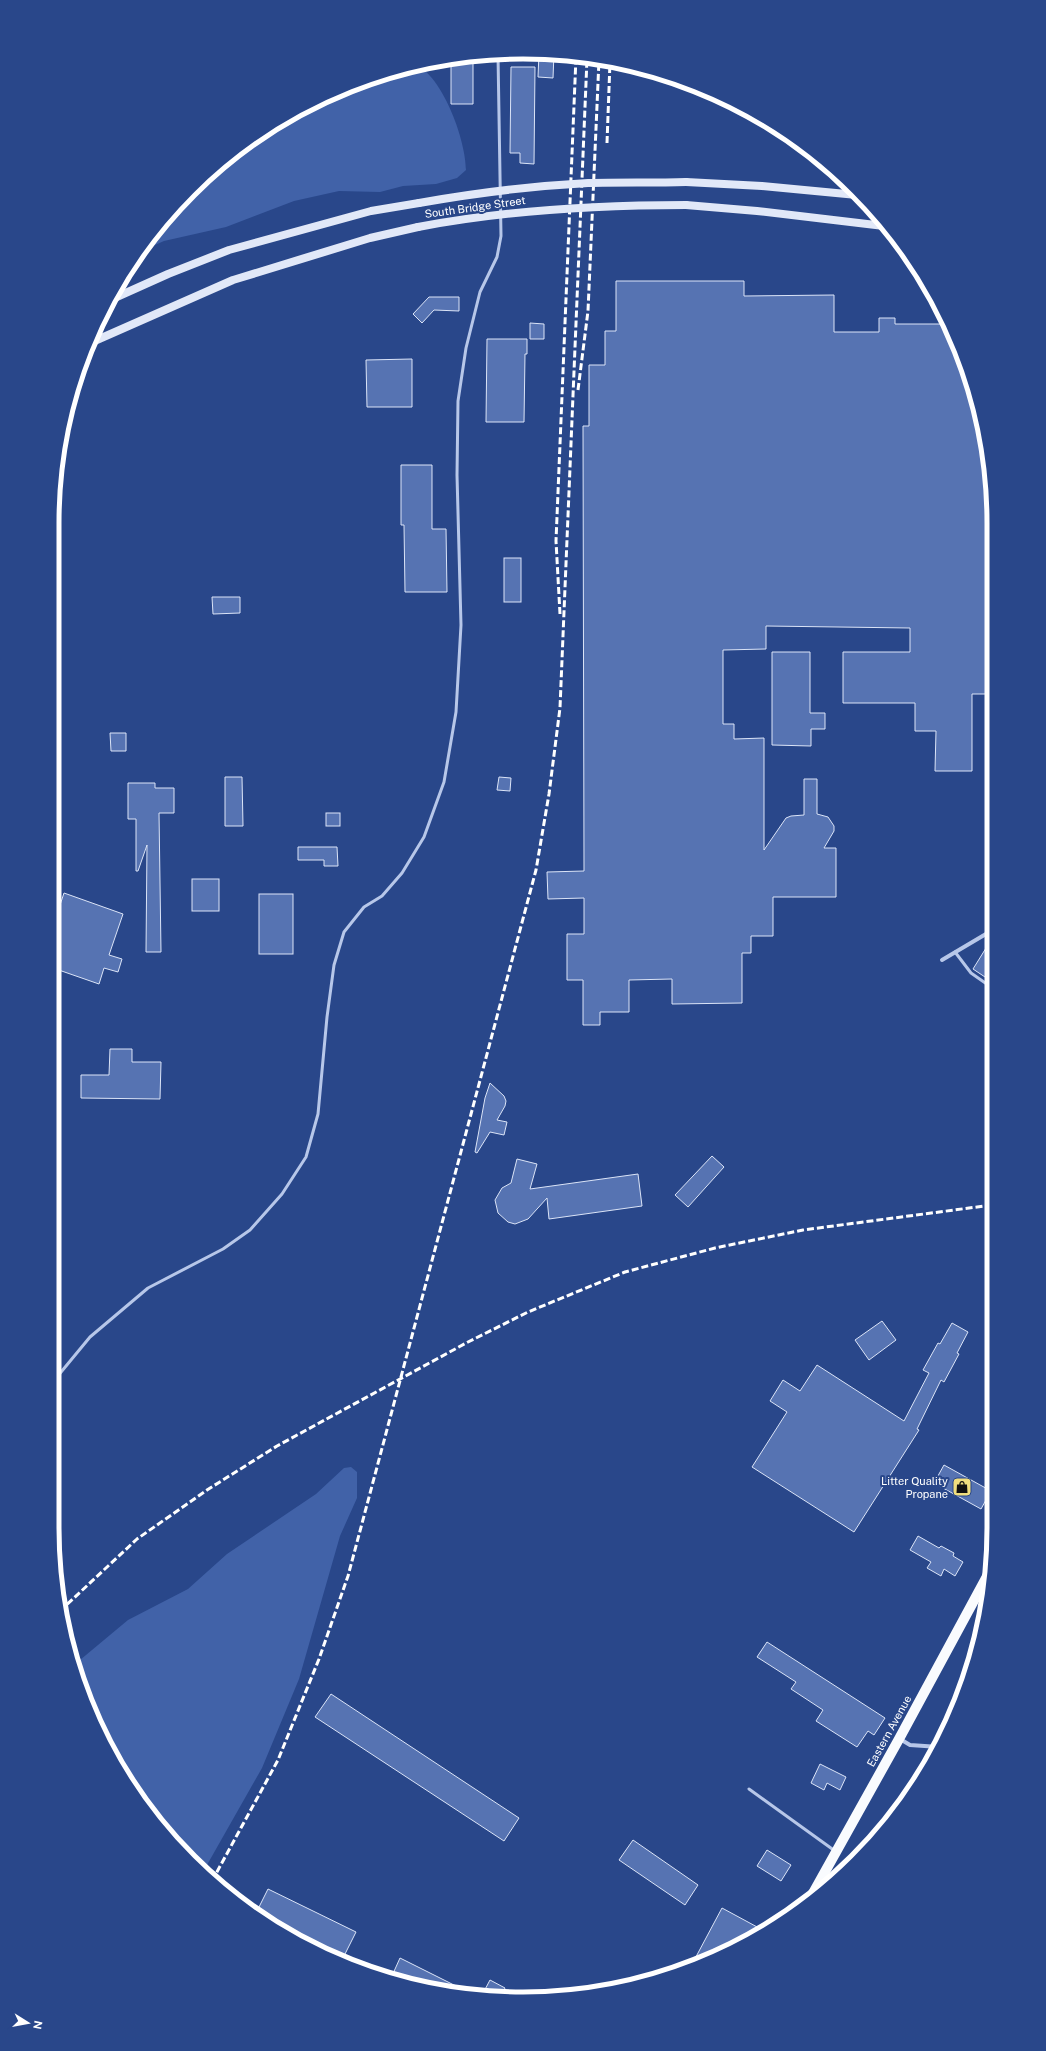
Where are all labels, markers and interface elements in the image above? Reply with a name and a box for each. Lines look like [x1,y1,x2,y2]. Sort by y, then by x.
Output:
street label: South Bridge Street [424,194,526,220]
place label: Litter Quality Propane [881,1475,948,1500]
shop icon: Litter Quality Propane [951,1476,973,1498]
street label: Eastern Avenue [864,1693,914,1769]
north arrow [8,2003,48,2043]
text: N [31,2020,45,2030]

